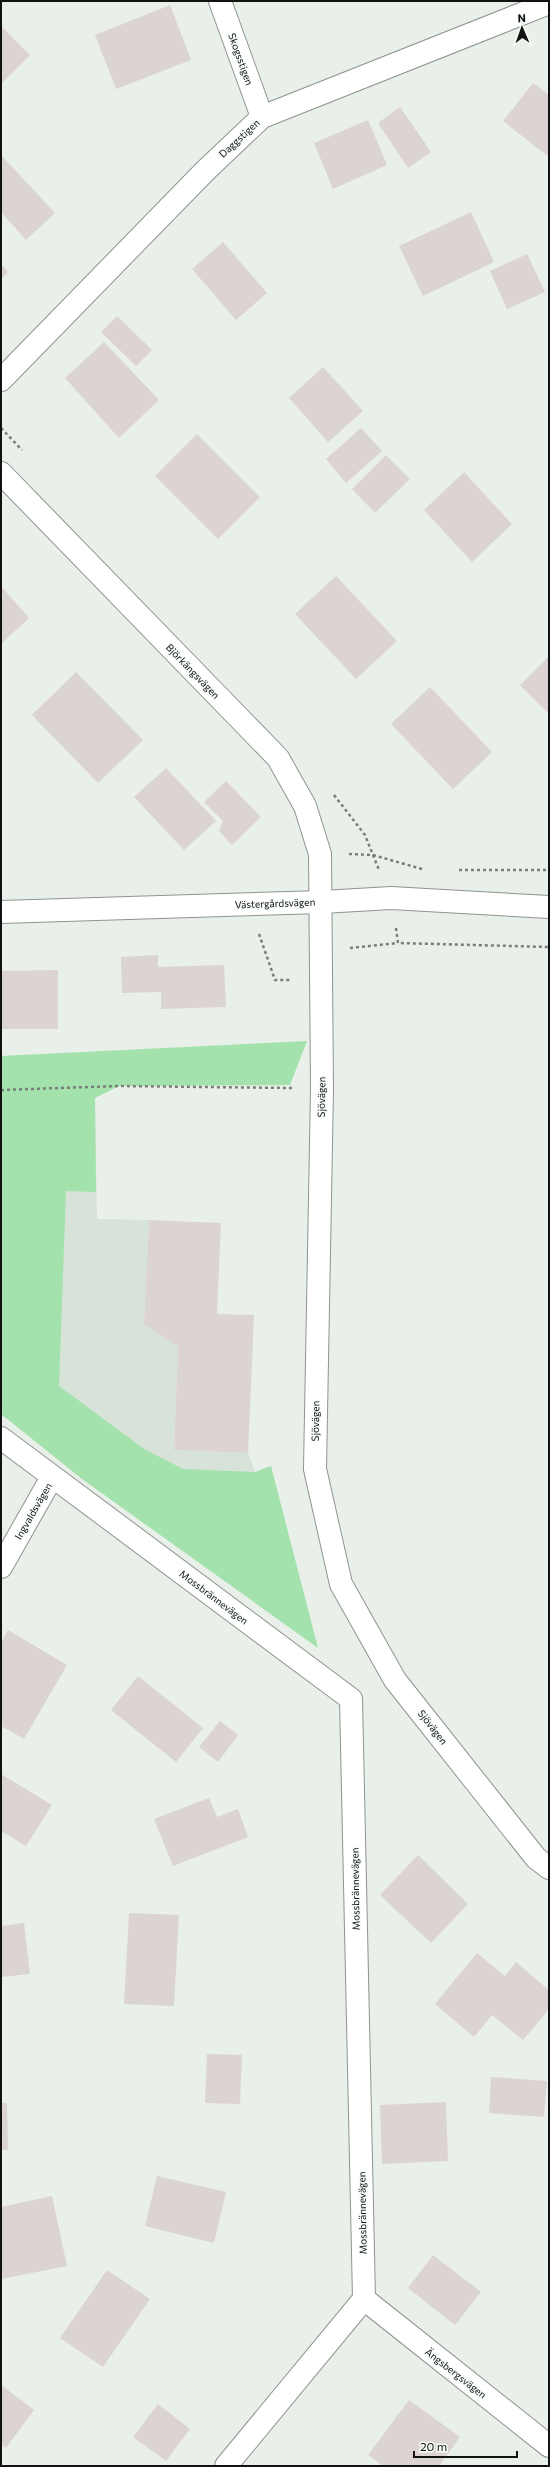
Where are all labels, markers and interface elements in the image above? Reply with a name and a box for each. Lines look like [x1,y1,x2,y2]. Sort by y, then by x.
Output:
north arrow [502,8,542,48]
text: N [517,11,526,24]
street label: Skogsstigen [226,31,256,87]
street label: Daggstigen [216,116,262,160]
street label: Björkängsvägen [164,641,222,701]
street label: Västergårdsvägen [235,896,315,910]
street label: Sjövägen [315,1077,327,1117]
street label: Sjövägen [309,1401,321,1441]
street label: Ingvaldsvägen [12,1480,54,1542]
street label: Mossbrännevägen [177,1567,251,1627]
street label: Sjövägen [416,1707,450,1747]
street label: Mossbrännevägen [348,1848,362,1930]
street label: Mossbrännevägen [355,2172,369,2254]
street label: Ängsbergsvägen [423,2345,489,2401]
scale bar [414,2433,517,2459]
text: 20 m [420,2439,447,2453]

